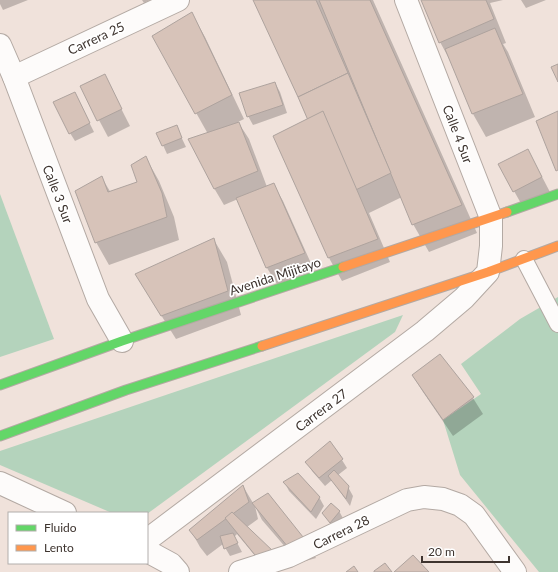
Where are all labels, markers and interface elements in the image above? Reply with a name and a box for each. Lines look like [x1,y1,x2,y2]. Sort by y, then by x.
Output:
street label: Carrera 25 [65,18,127,58]
street label: Calle 4 Sur [440,103,477,166]
street label: Calle 3 Sur [40,163,77,226]
street label: Avenida Mijitayo [227,254,323,298]
street label: Carrera 27 [292,385,350,435]
legend [8,512,148,564]
street label: Carrera 28 [310,512,372,552]
text: Fluido [44,520,77,535]
scale bar [422,538,509,564]
text: Lento [44,540,74,555]
text: 20 m [428,544,455,559]

